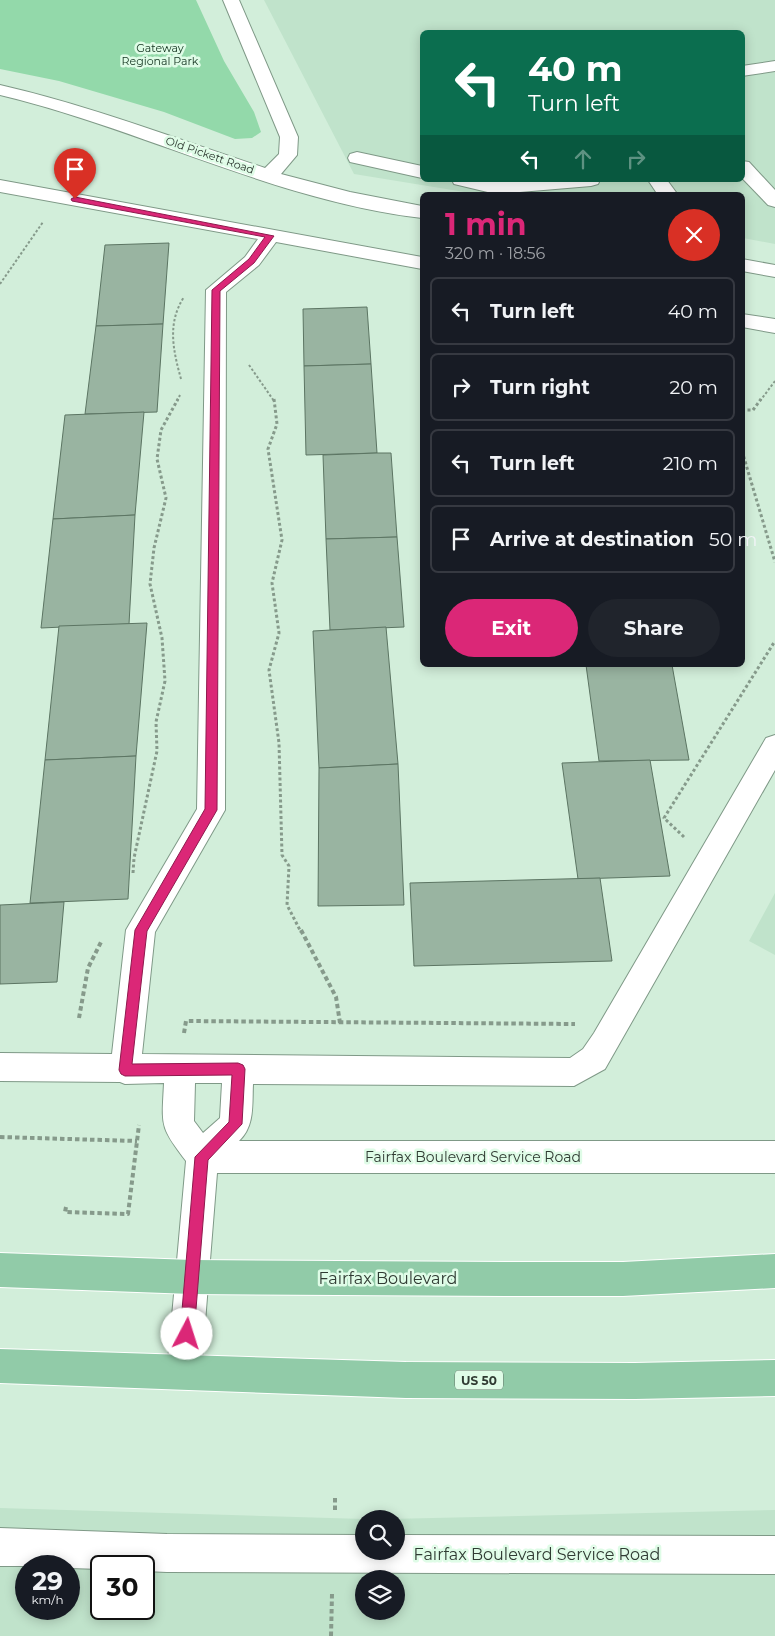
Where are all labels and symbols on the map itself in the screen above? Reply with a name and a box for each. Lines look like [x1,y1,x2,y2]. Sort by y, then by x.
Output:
park label: Gateway Regional Park [122,41,199,68]
street label: Old Pickett Road [164,133,256,177]
pin [54,148,96,199]
street label: Fairfax Boulevard Service Road [365,1148,581,1166]
street label: Fairfax Boulevard [319,1269,457,1288]
position arrow [160,1307,212,1359]
road number: US 50 [455,1370,503,1390]
street label: Fairfax Boulevard Service Road [414,1545,660,1564]
speed limit sign: 30 [90,1555,155,1620]

